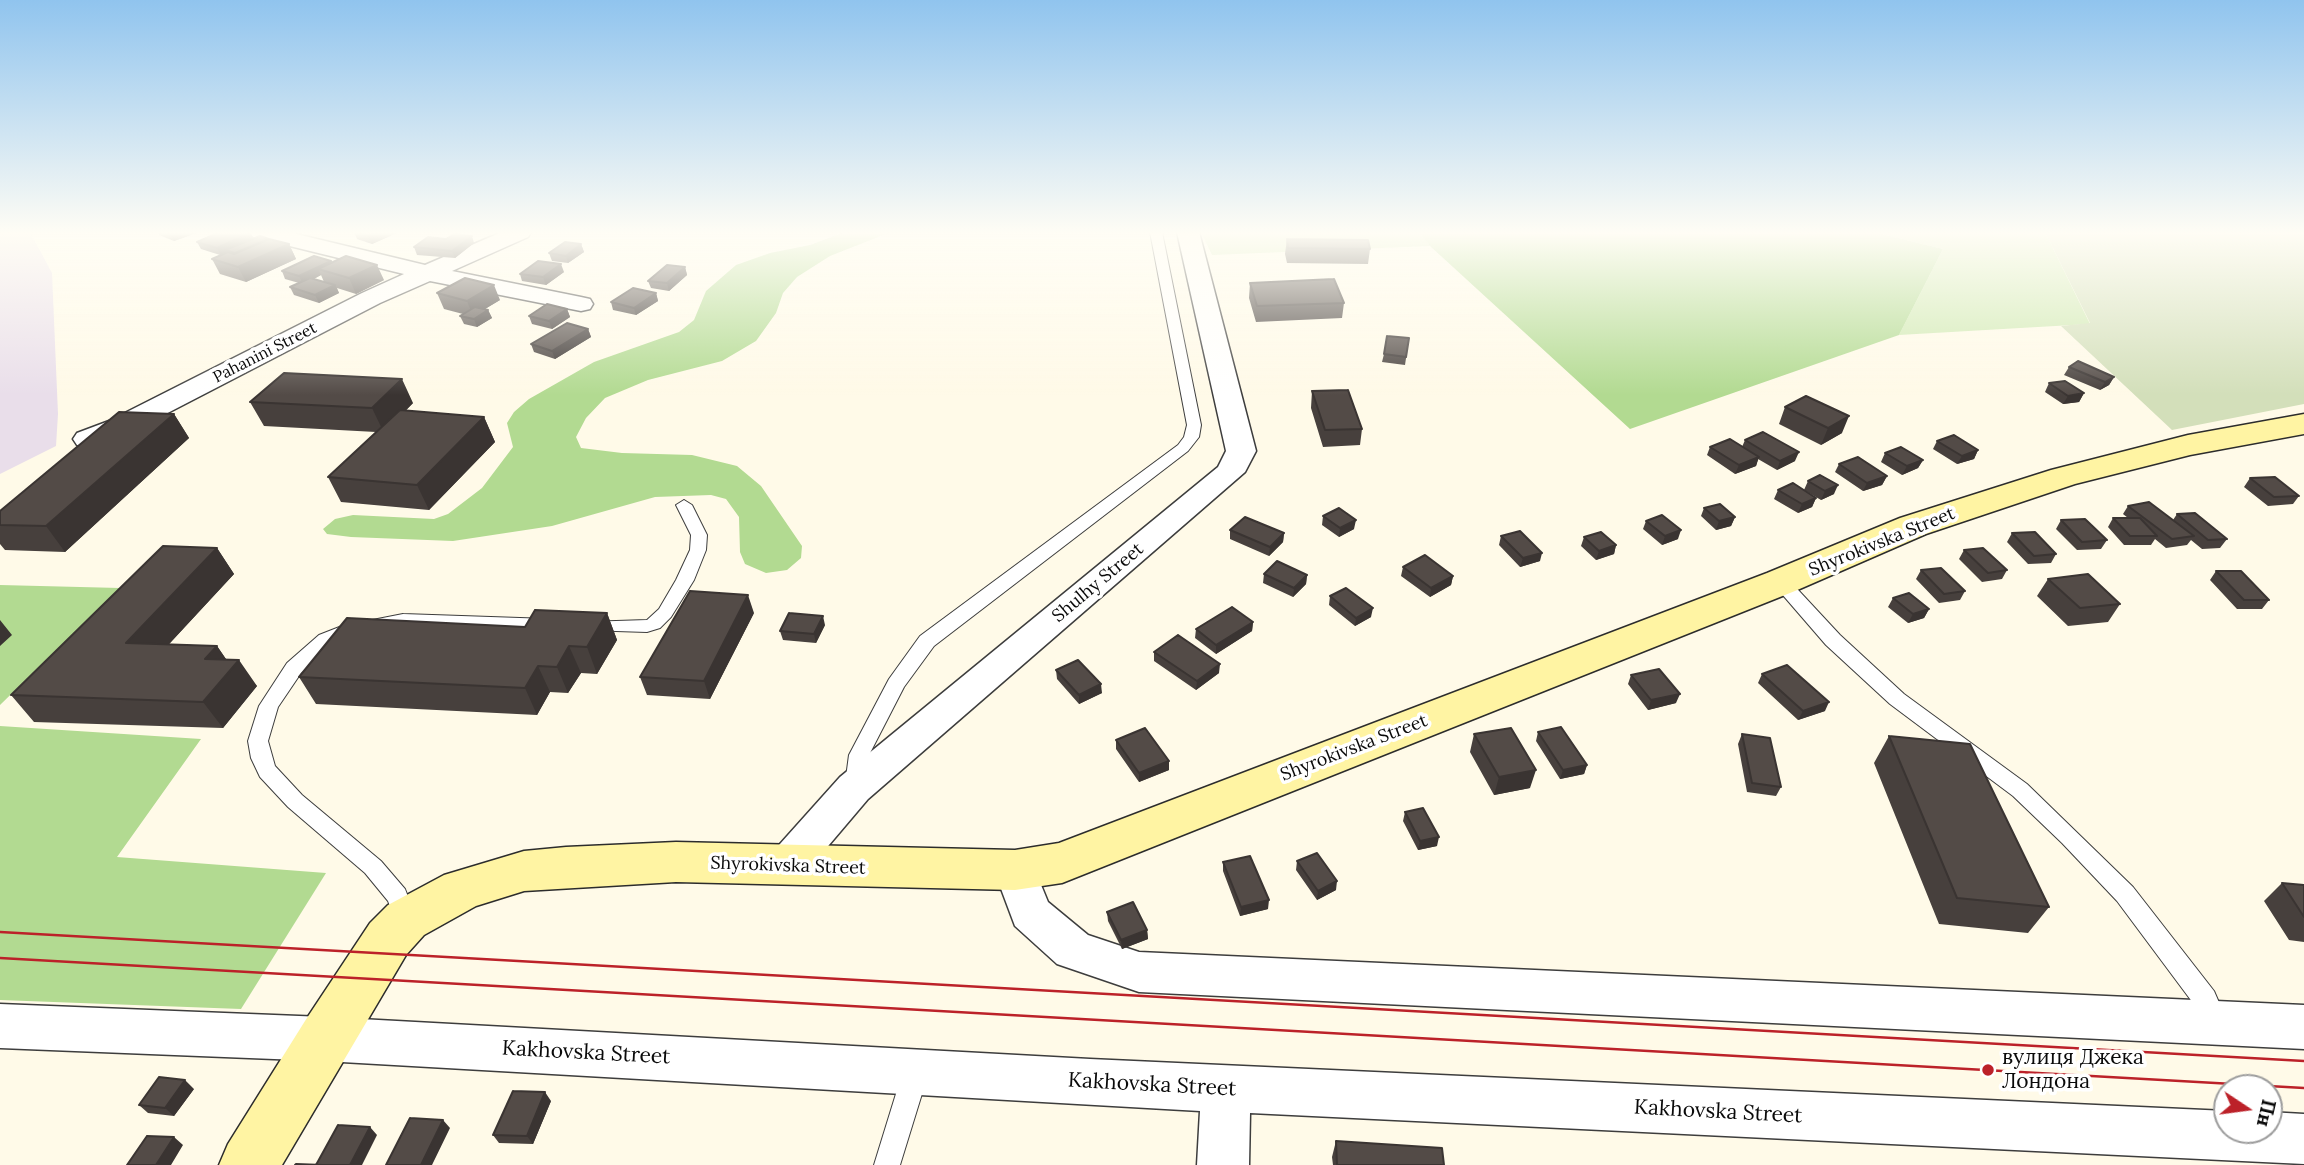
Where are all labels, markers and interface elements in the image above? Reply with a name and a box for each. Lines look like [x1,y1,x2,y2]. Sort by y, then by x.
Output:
street label: Pahanini Street [210,319,320,387]
street label: Shyrokivska Street [1806,503,1958,581]
street label: Shulhy Street [1048,539,1148,627]
street label: Shyrokivska Street [1278,710,1430,786]
street label: Shyrokivska Street [710,852,866,880]
street label: Kakhovska Street [501,1036,671,1070]
place label: вулиця Джека Лондона [2002,1045,2144,1095]
marker: вулиця Джека Лондона [1980,1062,1996,1078]
street label: Kakhovska Street [1067,1068,1237,1102]
north arrow [2213,1074,2283,1144]
street label: Kakhovska Street [1633,1095,1803,1129]
text: Пн [2252,1097,2281,1129]

